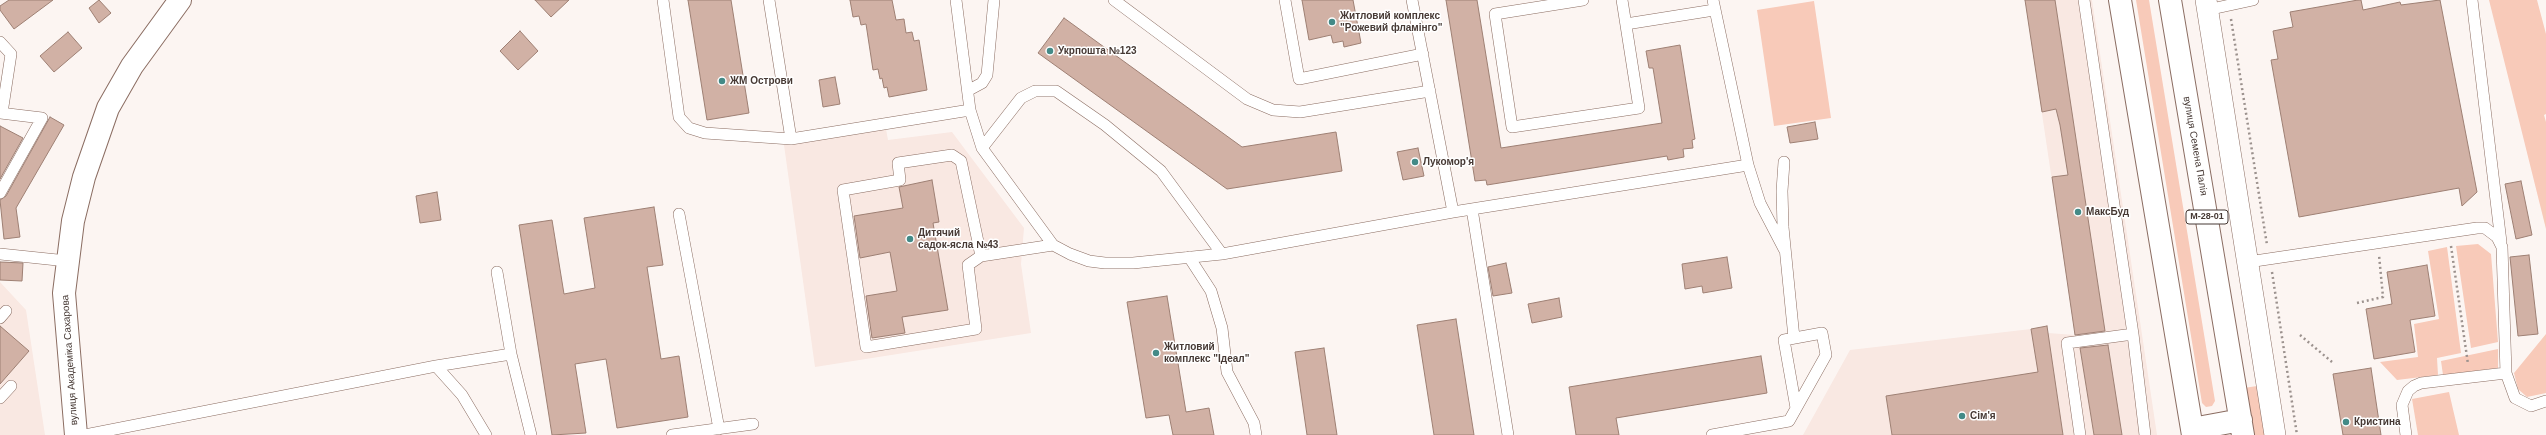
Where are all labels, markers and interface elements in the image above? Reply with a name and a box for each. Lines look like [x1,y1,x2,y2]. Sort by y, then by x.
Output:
place label: Житловий комплекс "Рожевий фламінго" [1340,10,1442,34]
marker: Житловий комплекс "Рожевий фламінго" [1327,17,1337,27]
place label: Укрпошта №123 [1058,45,1137,57]
marker: Укрпошта №123 [1045,46,1055,56]
place label: ЖМ Острови [730,75,793,87]
marker: ЖМ Острови [717,76,727,86]
street label: вулиця Семена Палія [2180,95,2210,197]
place label: Лукомор'я [1423,156,1474,168]
marker: Лукомор'я [1410,157,1420,167]
place label: МаксБуд [2086,206,2129,218]
marker: МаксБуд [2073,207,2083,217]
road number: М-28-01 [2186,210,2228,224]
place label: Дитячий садок-ясла №43 [918,227,998,250]
marker: Дитячий садок-ясла №43 [905,234,915,244]
street label: вулиця Академіка Сахарова [59,294,81,426]
place label: Житловий комплекс "Ідеал" [1164,341,1249,364]
marker: Житловий комплекс "Ідеал" [1151,348,1161,358]
place label: Сім'я [1970,410,1996,422]
marker: Сім'я [1957,411,1967,421]
place label: Кристина [2354,416,2401,428]
marker: Кристина [2341,417,2351,427]

